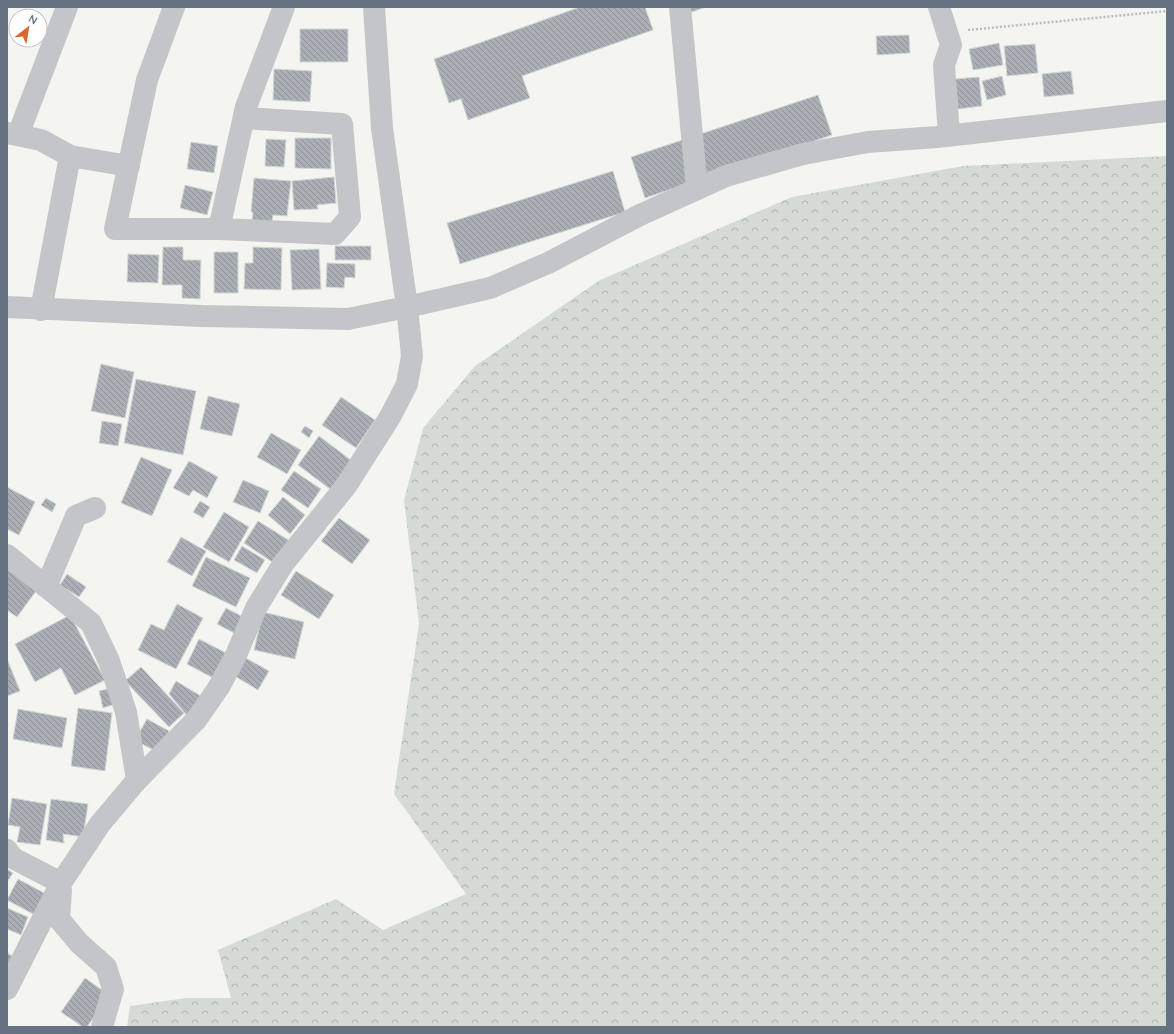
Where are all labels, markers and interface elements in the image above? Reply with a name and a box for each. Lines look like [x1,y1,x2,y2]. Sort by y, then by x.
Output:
north arrow [8,8,48,48]
text: N [26,11,40,28]

